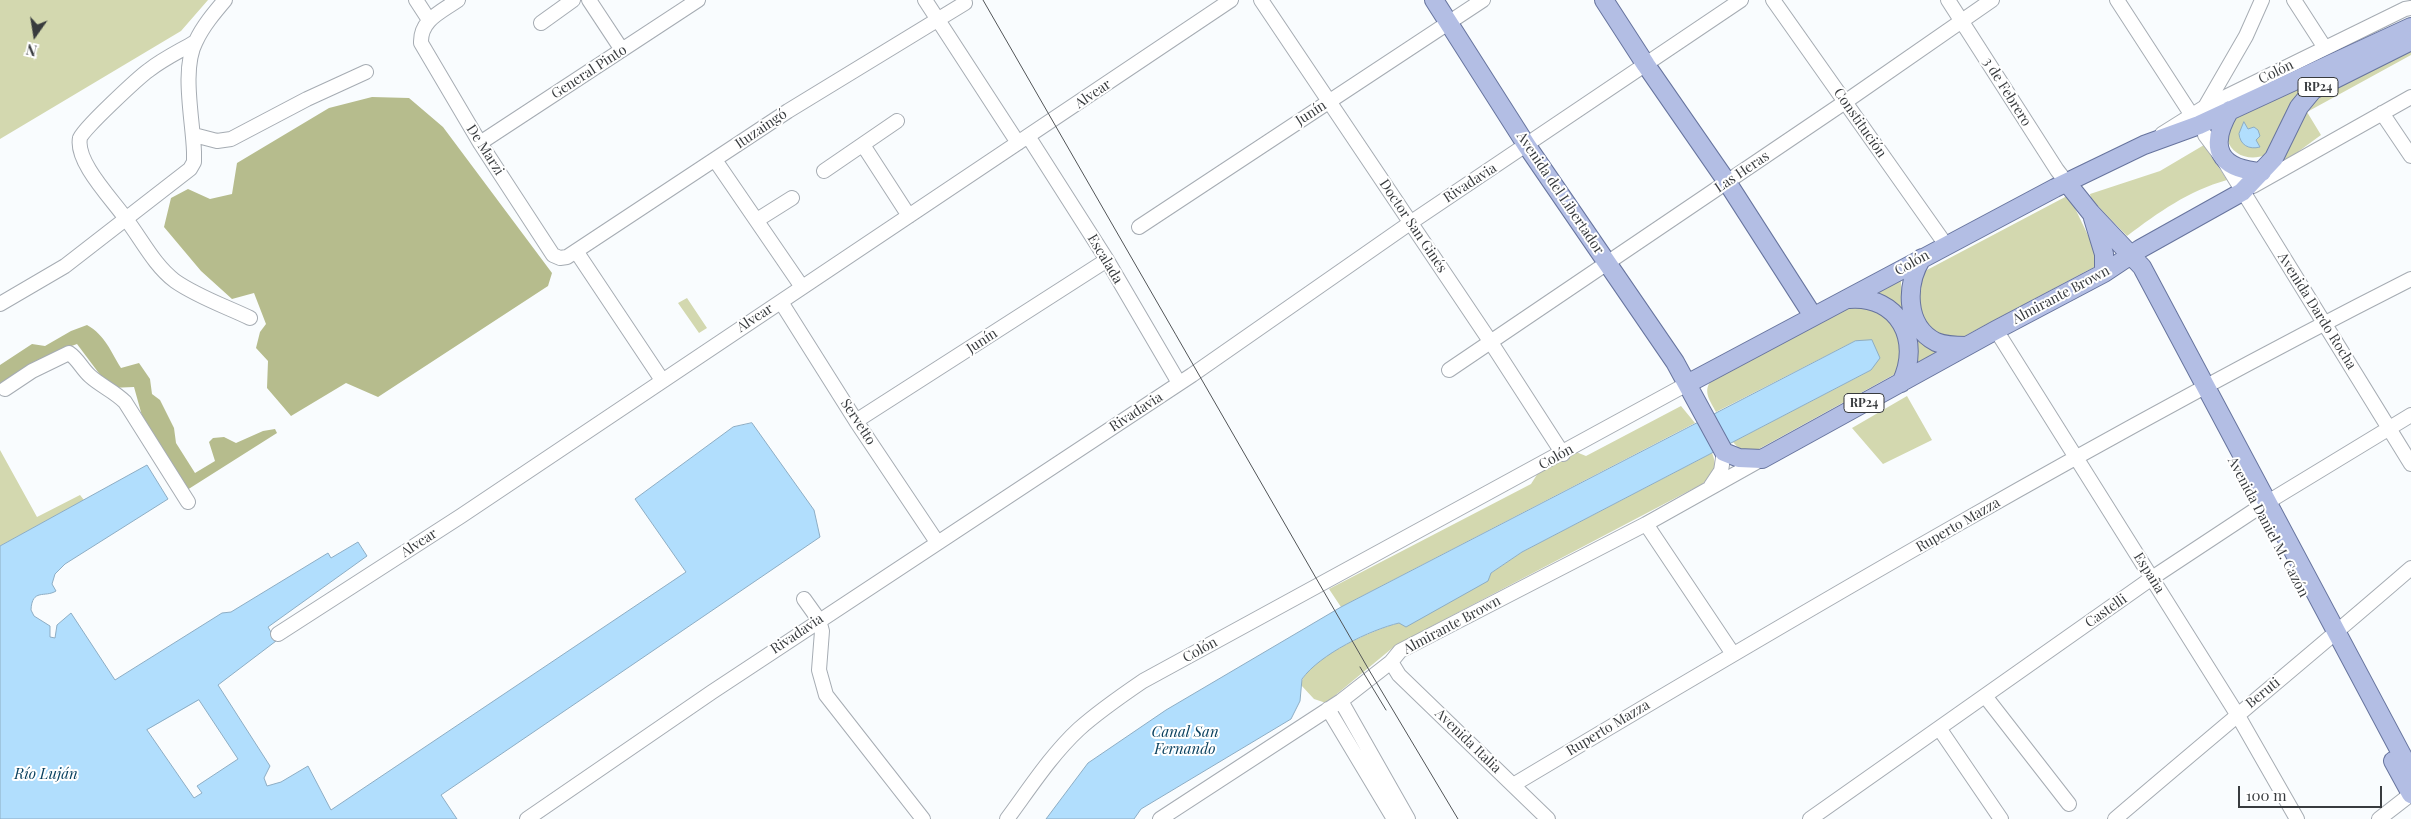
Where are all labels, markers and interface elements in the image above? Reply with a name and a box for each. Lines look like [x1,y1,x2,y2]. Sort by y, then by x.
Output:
north arrow [10,10,60,60]
text: N [24,40,39,60]
street label: General Pinto [548,41,630,103]
street label: 3 de Febrero [1979,55,2035,129]
street label: Colón [2256,56,2296,88]
street label: Alvear [1072,76,1114,112]
road number: RP24 [2298,77,2338,96]
street label: Constitución [1830,85,1890,161]
street label: Junín [1292,97,1330,129]
street label: Ituzaingó [732,106,790,152]
street label: De Marzi [462,122,508,178]
street label: Avenida del Libertador [1513,129,1607,257]
street label: Las Heras [1712,148,1772,196]
street label: Rivadavia [1440,160,1500,206]
street label: Doctor San Ginés [1376,176,1450,276]
street label: Escalada [1084,231,1126,287]
street label: Colón [1892,247,1932,279]
street label: Avenida Dardo Rocha [2274,249,2360,373]
street label: Almirante Brown [2009,262,2113,328]
street label: Alvear [734,300,776,336]
street label: Junín [963,325,1001,357]
street label: Rivadavia [1106,389,1166,435]
road number: RP24 [1844,393,1884,412]
street label: Servetto [837,396,879,448]
street label: Colón [1536,441,1576,473]
street label: Avenida Daniel M. Cazón [2224,454,2312,600]
street label: Ruperto Mazza [1913,494,2003,556]
street label: Alvear [398,525,440,561]
street label: España [2130,549,2168,597]
street label: Castelli [2082,591,2130,631]
street label: Almirante Brown [1400,592,1504,658]
street label: Rivadavia [767,610,827,658]
street label: Colón [1180,634,1220,666]
street label: Beruti [2242,674,2284,712]
street label: Ruperto Mazza [1563,697,1653,759]
street label: Avenida Italia [1431,705,1505,777]
water label: Canal San Fernando [1151,723,1219,758]
water label: Río Luján [14,765,78,783]
scale bar [2241,776,2385,808]
text: 100 m [2246,785,2287,805]

